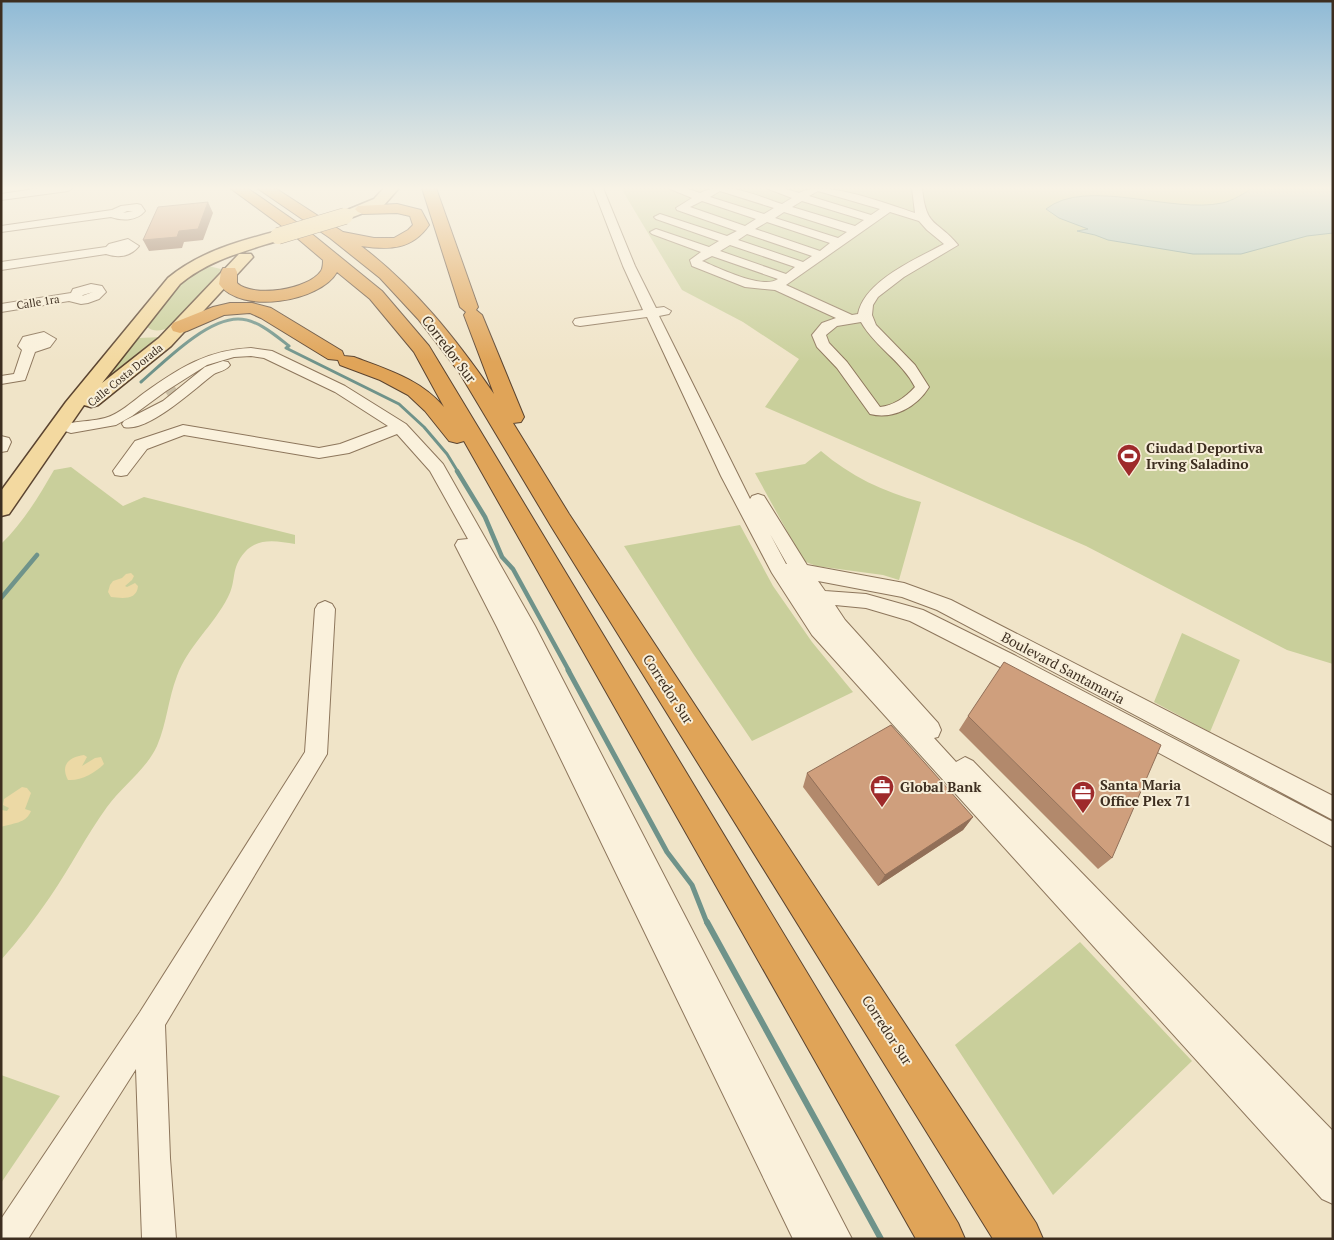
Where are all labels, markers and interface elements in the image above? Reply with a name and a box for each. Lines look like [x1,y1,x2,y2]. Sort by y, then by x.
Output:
street label: Calle 1ra [16,292,61,312]
street label: Corredor Sur [418,311,481,387]
street label: Calle Costa Dorada [85,340,166,410]
place label: Ciudad Deportiva Irving Saladino [1146,438,1263,473]
sports icon: Ciudad Deportiva Irving Saladino [1116,443,1142,477]
street label: Boulevard Santamaria [998,627,1128,708]
street label: Corredor Sur [639,650,698,728]
office icon: Global Bank [869,774,895,808]
place label: Santa Maria Office Plex 71 [1100,775,1191,810]
place label: Global Bank [900,777,982,796]
office icon: Santa Maria Office Plex 71 [1070,780,1096,814]
street label: Corredor Sur [858,991,917,1069]

